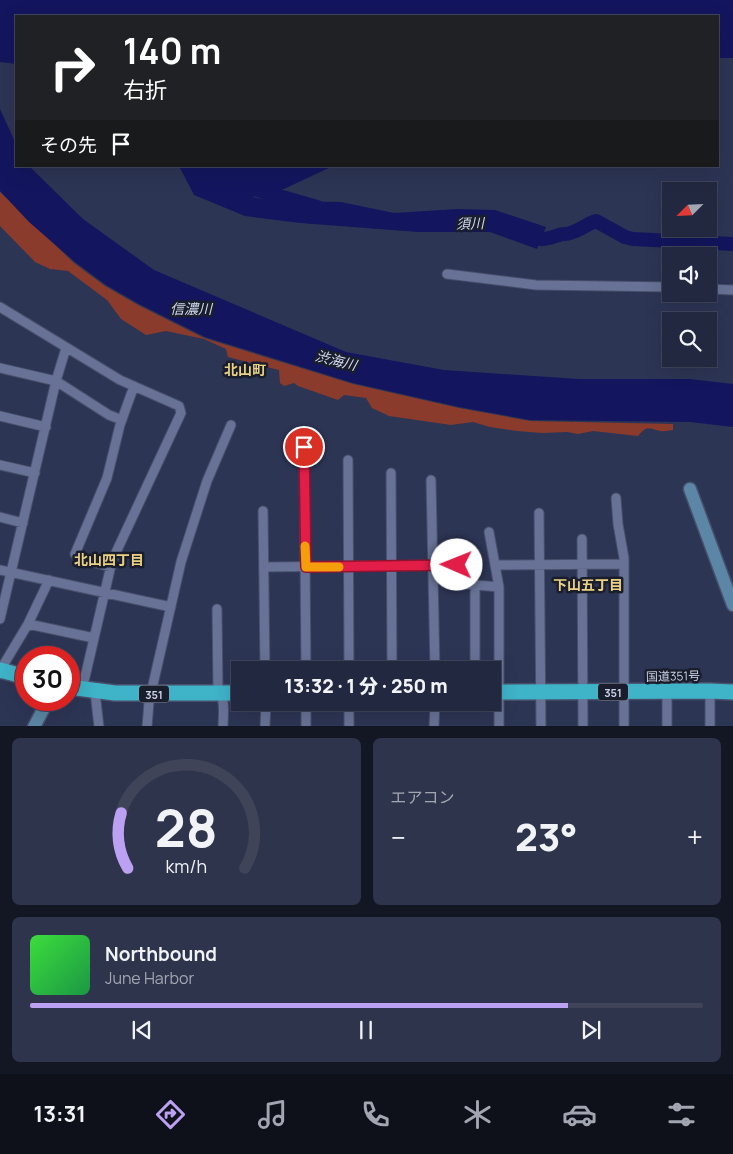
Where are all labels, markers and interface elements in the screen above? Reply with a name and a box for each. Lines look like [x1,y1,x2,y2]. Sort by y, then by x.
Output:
text: 140 m [123,27,221,75]
icon: right [40,35,105,100]
text: 右折 [123,75,167,105]
icon: arrive [107,130,135,158]
text: その先 [40,132,97,158]
north arrow [662,182,718,238]
map controls [662,182,717,367]
water label: 須川 [456,213,486,233]
button: sound [662,247,717,302]
water label: 信濃川 [170,299,214,318]
button: search [662,312,717,367]
water label: 渋海川 [313,346,361,375]
district label: 北山町 [224,360,266,379]
pin [283,426,325,468]
icon: arrive [290,433,318,461]
position arrow [430,538,482,590]
district label: 北山四丁目 [74,550,144,569]
district label: 下山五丁目 [553,575,623,594]
speed limit sign: 30 [15,646,80,711]
street label: 国道351号 [646,667,700,685]
text: 13:32 · 1 分 · 250 m [284,673,448,699]
road number: 351 [598,684,628,700]
road number: 351 [139,686,169,702]
text: エアコン [391,786,455,808]
text: 28 [155,792,218,863]
text: 23° [515,810,577,862]
text: − [391,818,406,856]
text: + [687,818,703,856]
text: km/h [165,854,207,878]
text: Northbound [105,941,217,967]
text: June Harbor [105,967,194,989]
icon: previous [128,1016,156,1044]
icon: pause [352,1016,380,1044]
icon: next [577,1016,605,1044]
icon: directions [153,1097,188,1132]
icon: music [255,1097,290,1132]
icon: phone [358,1097,393,1132]
icon: climate [460,1097,495,1132]
icon: car [562,1097,597,1132]
icon: filters [664,1097,699,1132]
text: 13:31 [34,1099,86,1129]

